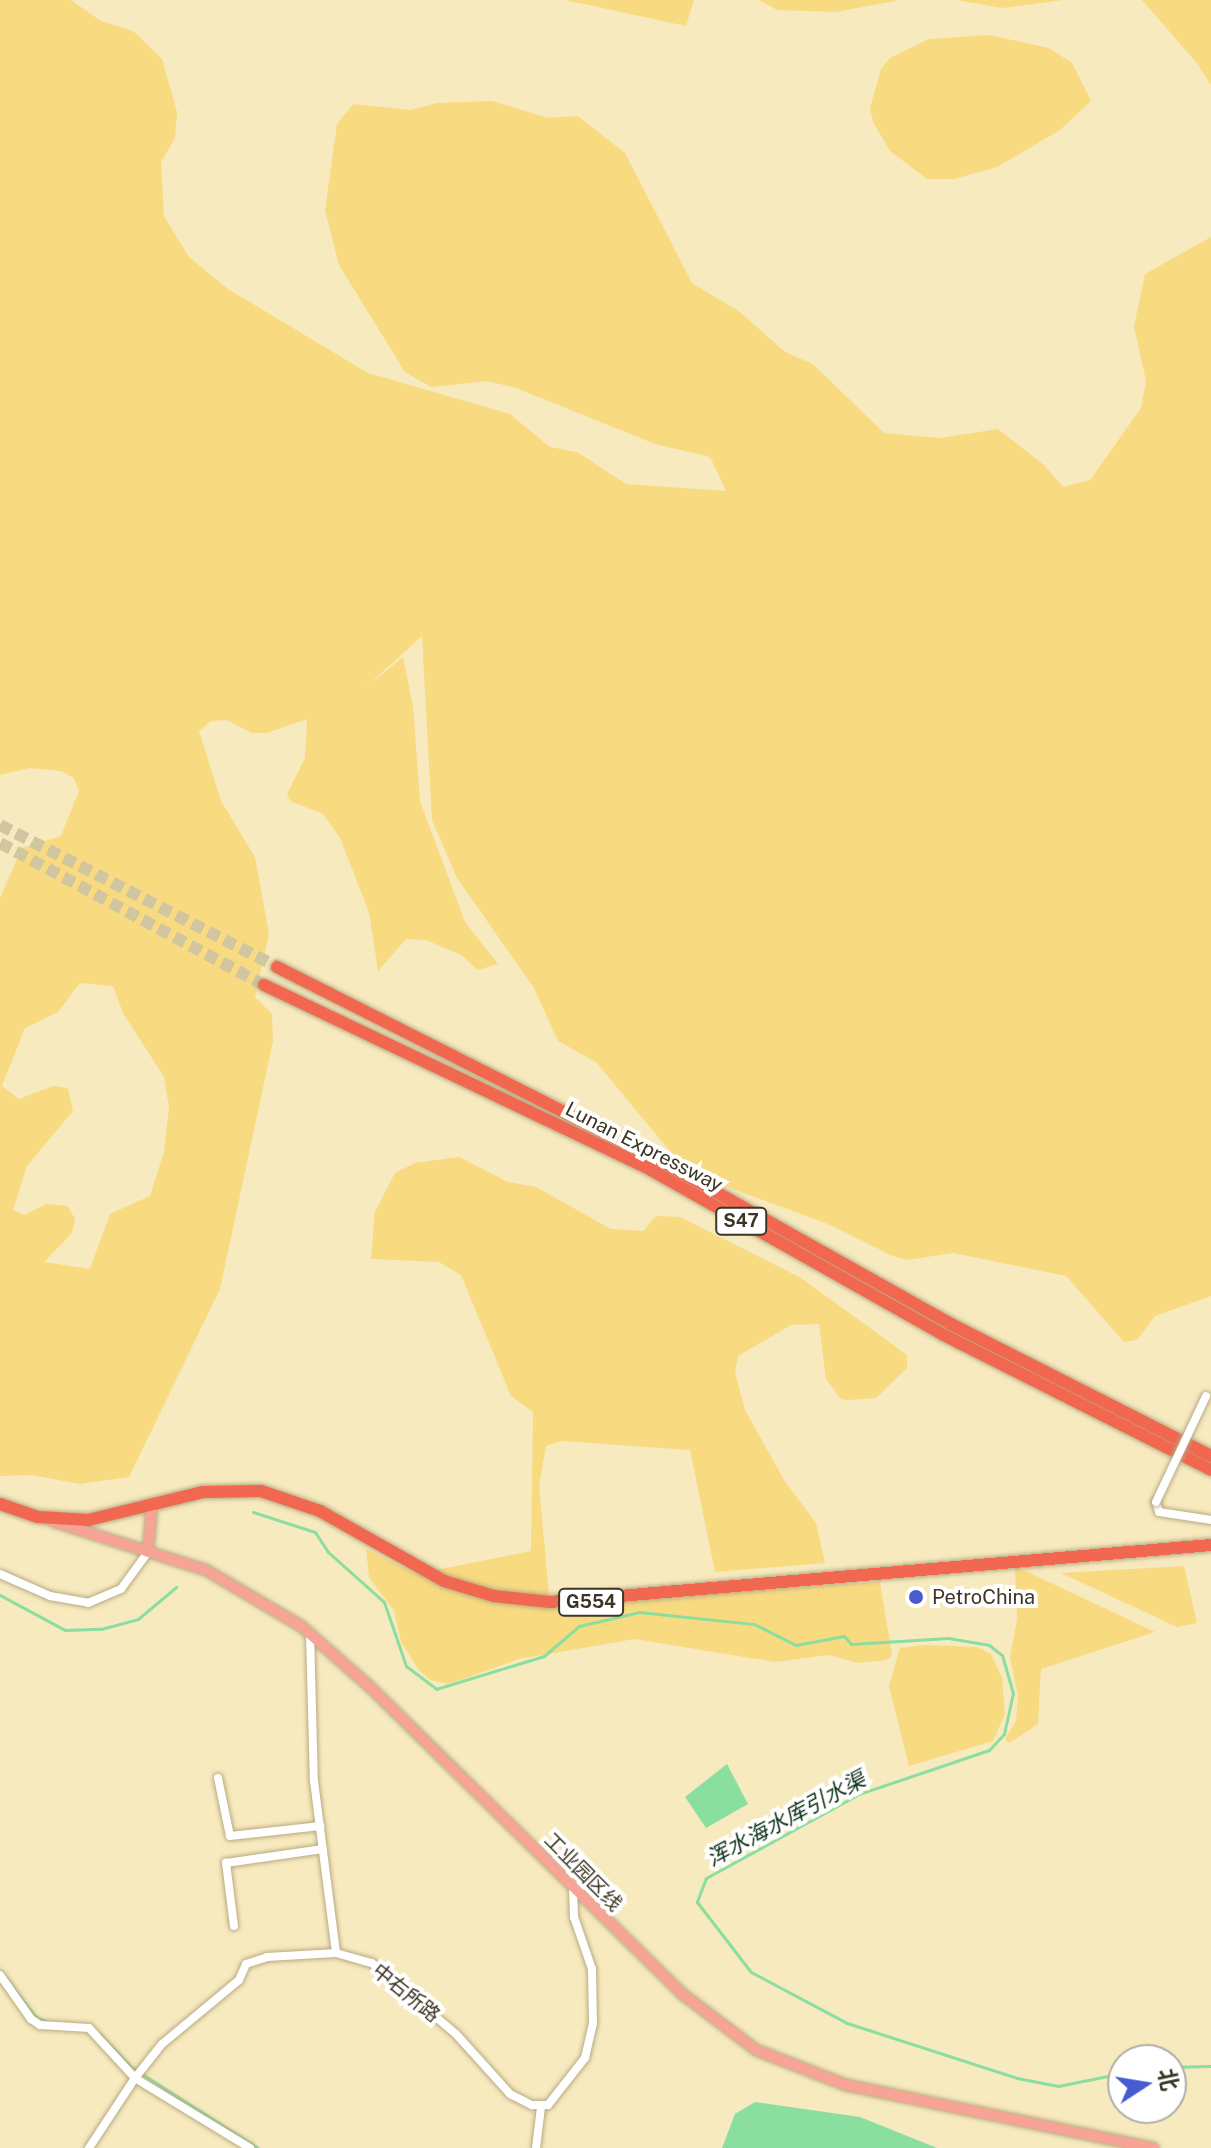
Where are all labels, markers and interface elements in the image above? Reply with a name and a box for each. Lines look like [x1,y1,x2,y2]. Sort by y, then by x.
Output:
street label: Lunan Expressway [561,1097,727,1197]
road number: S47 [715,1207,767,1235]
place label: PetroChina [932,1585,1035,1609]
road number: G554 [557,1588,625,1616]
marker: PetroChina [907,1588,925,1606]
water label: 浑水海水库引水渠 [702,1766,870,1872]
street label: 工业园区线 [539,1828,627,1916]
street label: 中右所路 [367,1959,445,2027]
north arrow [1107,2044,1187,2124]
text: 北 [1154,2066,1184,2093]

